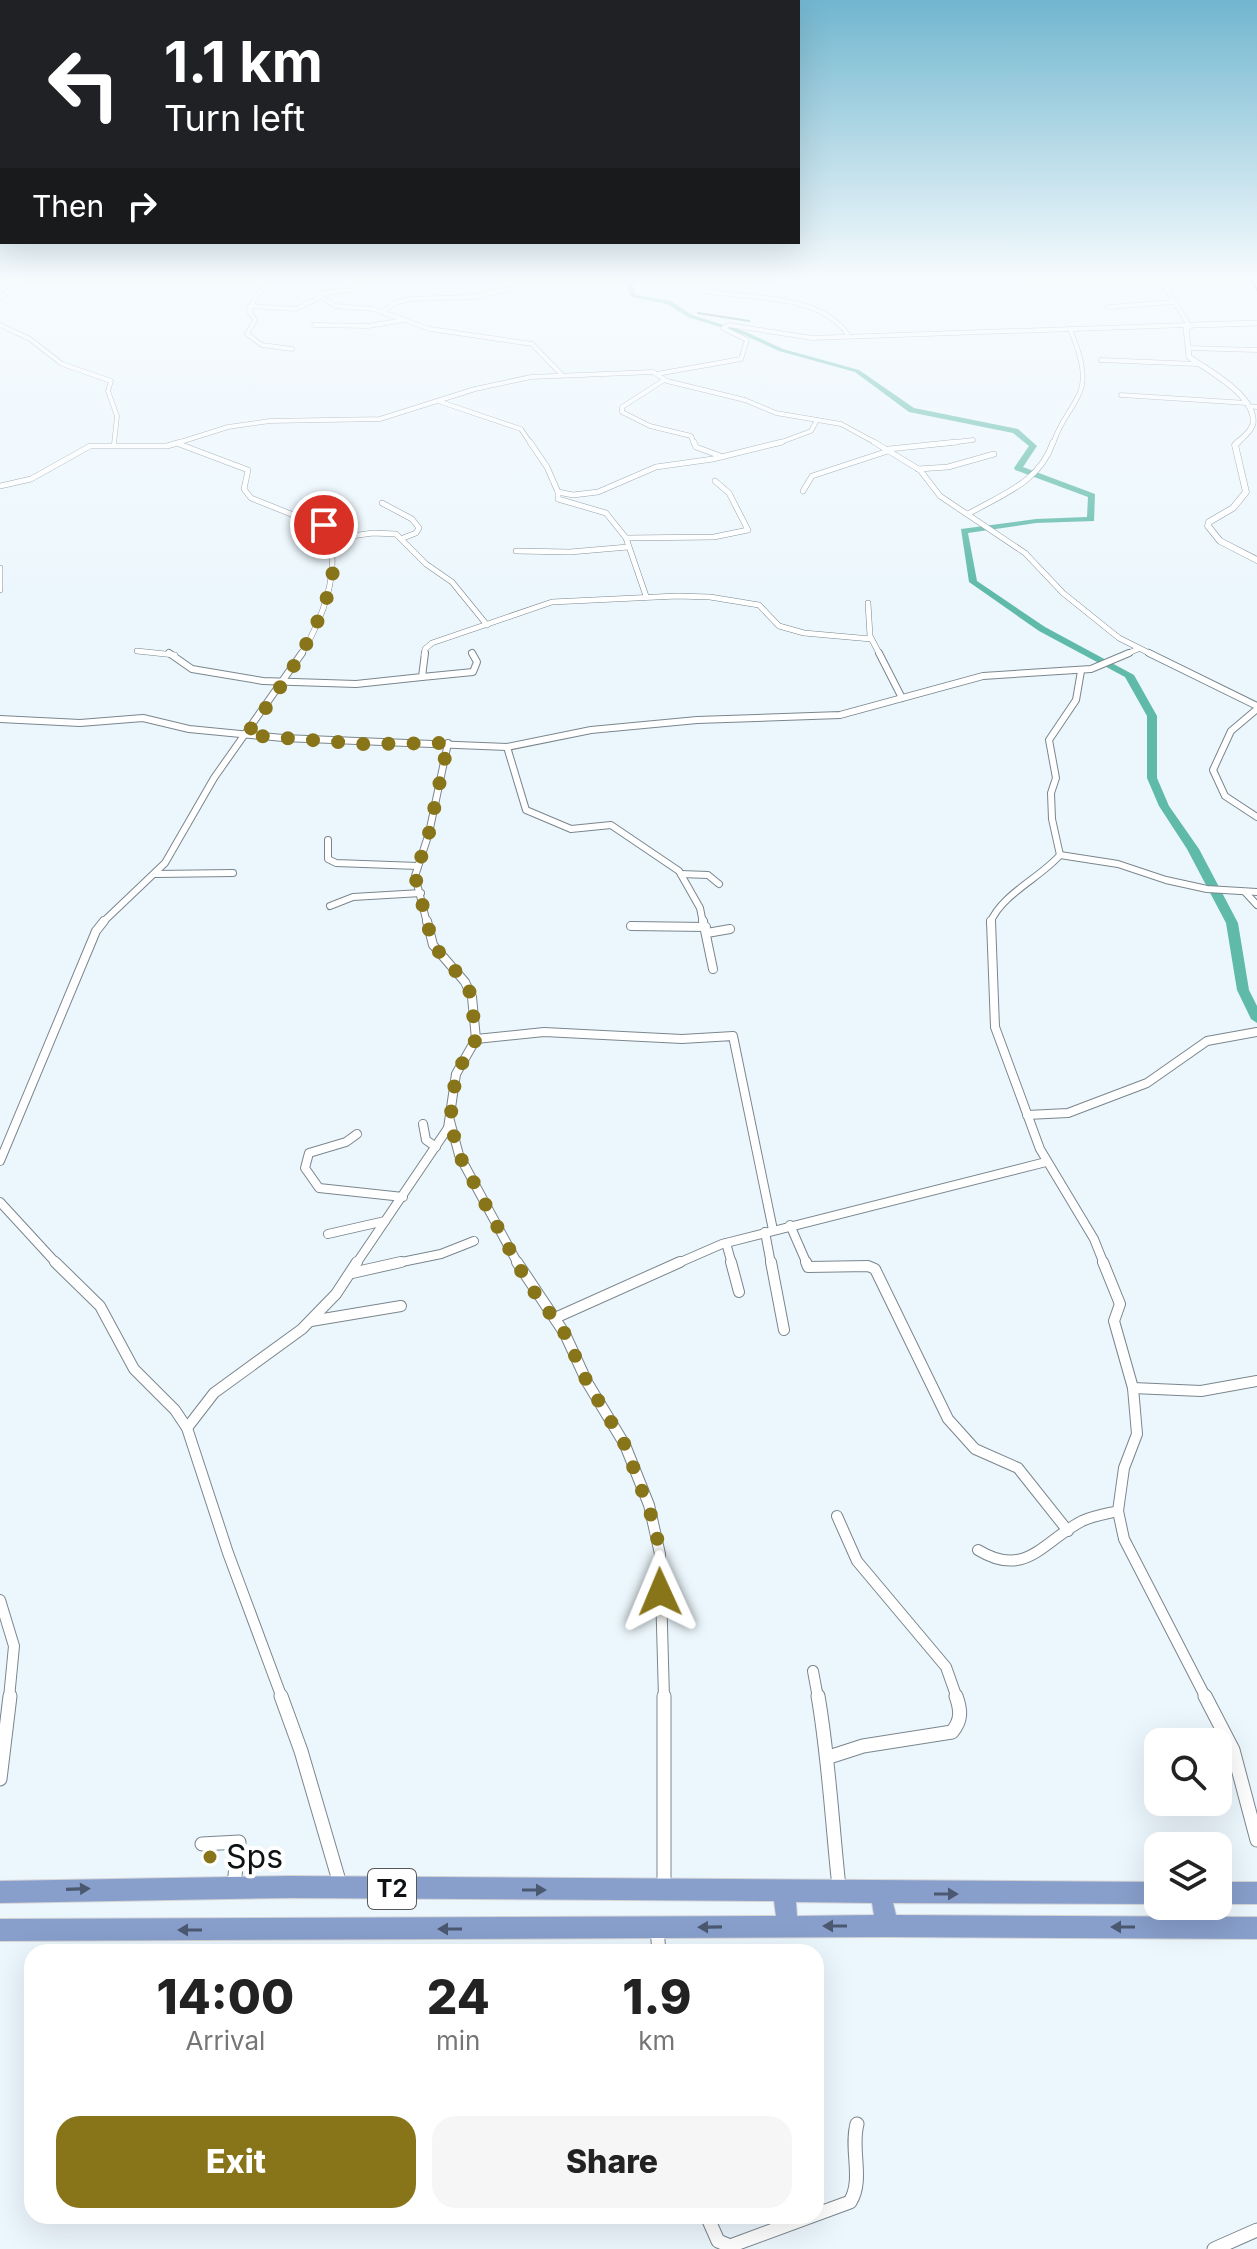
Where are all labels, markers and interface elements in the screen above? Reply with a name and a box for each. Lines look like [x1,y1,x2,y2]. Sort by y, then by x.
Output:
text: 1.1 km [164,28,323,96]
icon: left [32,32,136,136]
text: Turn left [164,96,305,140]
icon: right [120,184,164,228]
text: Then [32,188,104,224]
pin [290,491,358,559]
icon: arrive [302,503,346,547]
position arrow [618,1550,702,1634]
map controls [1144,1728,1232,1920]
button: search [1144,1728,1232,1816]
button: layers [1144,1832,1232,1920]
place label: Sps [226,1837,283,1876]
marker: Sps [201,1848,219,1866]
road number: T2 [368,1869,416,1909]
one-way arrow [66,1883,91,1896]
one-way arrow [522,1884,547,1896]
one-way arrow [934,1888,959,1900]
one-way arrow [822,1920,847,1932]
one-way arrow [697,1921,722,1933]
one-way arrow [1110,1921,1135,1933]
one-way arrow [437,1923,462,1935]
one-way arrow [177,1924,202,1936]
text: 14:00 [157,1967,294,2026]
text: 24 [427,1967,490,2026]
text: 1.9 [622,1967,691,2026]
text: Arrival [185,2025,265,2056]
text: min [436,2025,480,2056]
text: km [638,2025,675,2056]
button: Exit [56,2116,416,2208]
button: Share [432,2116,792,2208]

